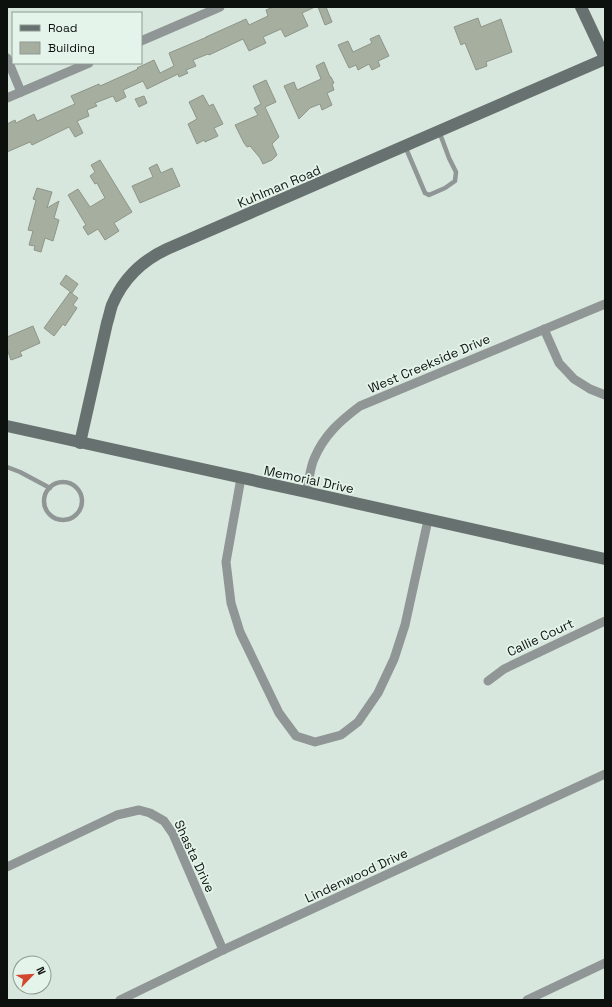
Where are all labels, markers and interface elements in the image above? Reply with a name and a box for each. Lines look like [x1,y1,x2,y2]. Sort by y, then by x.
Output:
legend [12,12,142,64]
text: Road [48,20,77,36]
text: Building [48,40,95,56]
street label: Kuhlman Road [235,161,323,212]
street label: West Creekside Drive [366,330,493,397]
street label: Memorial Drive [262,462,355,497]
street label: Callie Court [504,615,576,660]
street label: Shasta Drive [170,817,219,895]
street label: Lindenwood Drive [302,844,410,907]
north arrow [12,955,52,995]
text: N [33,964,49,977]

